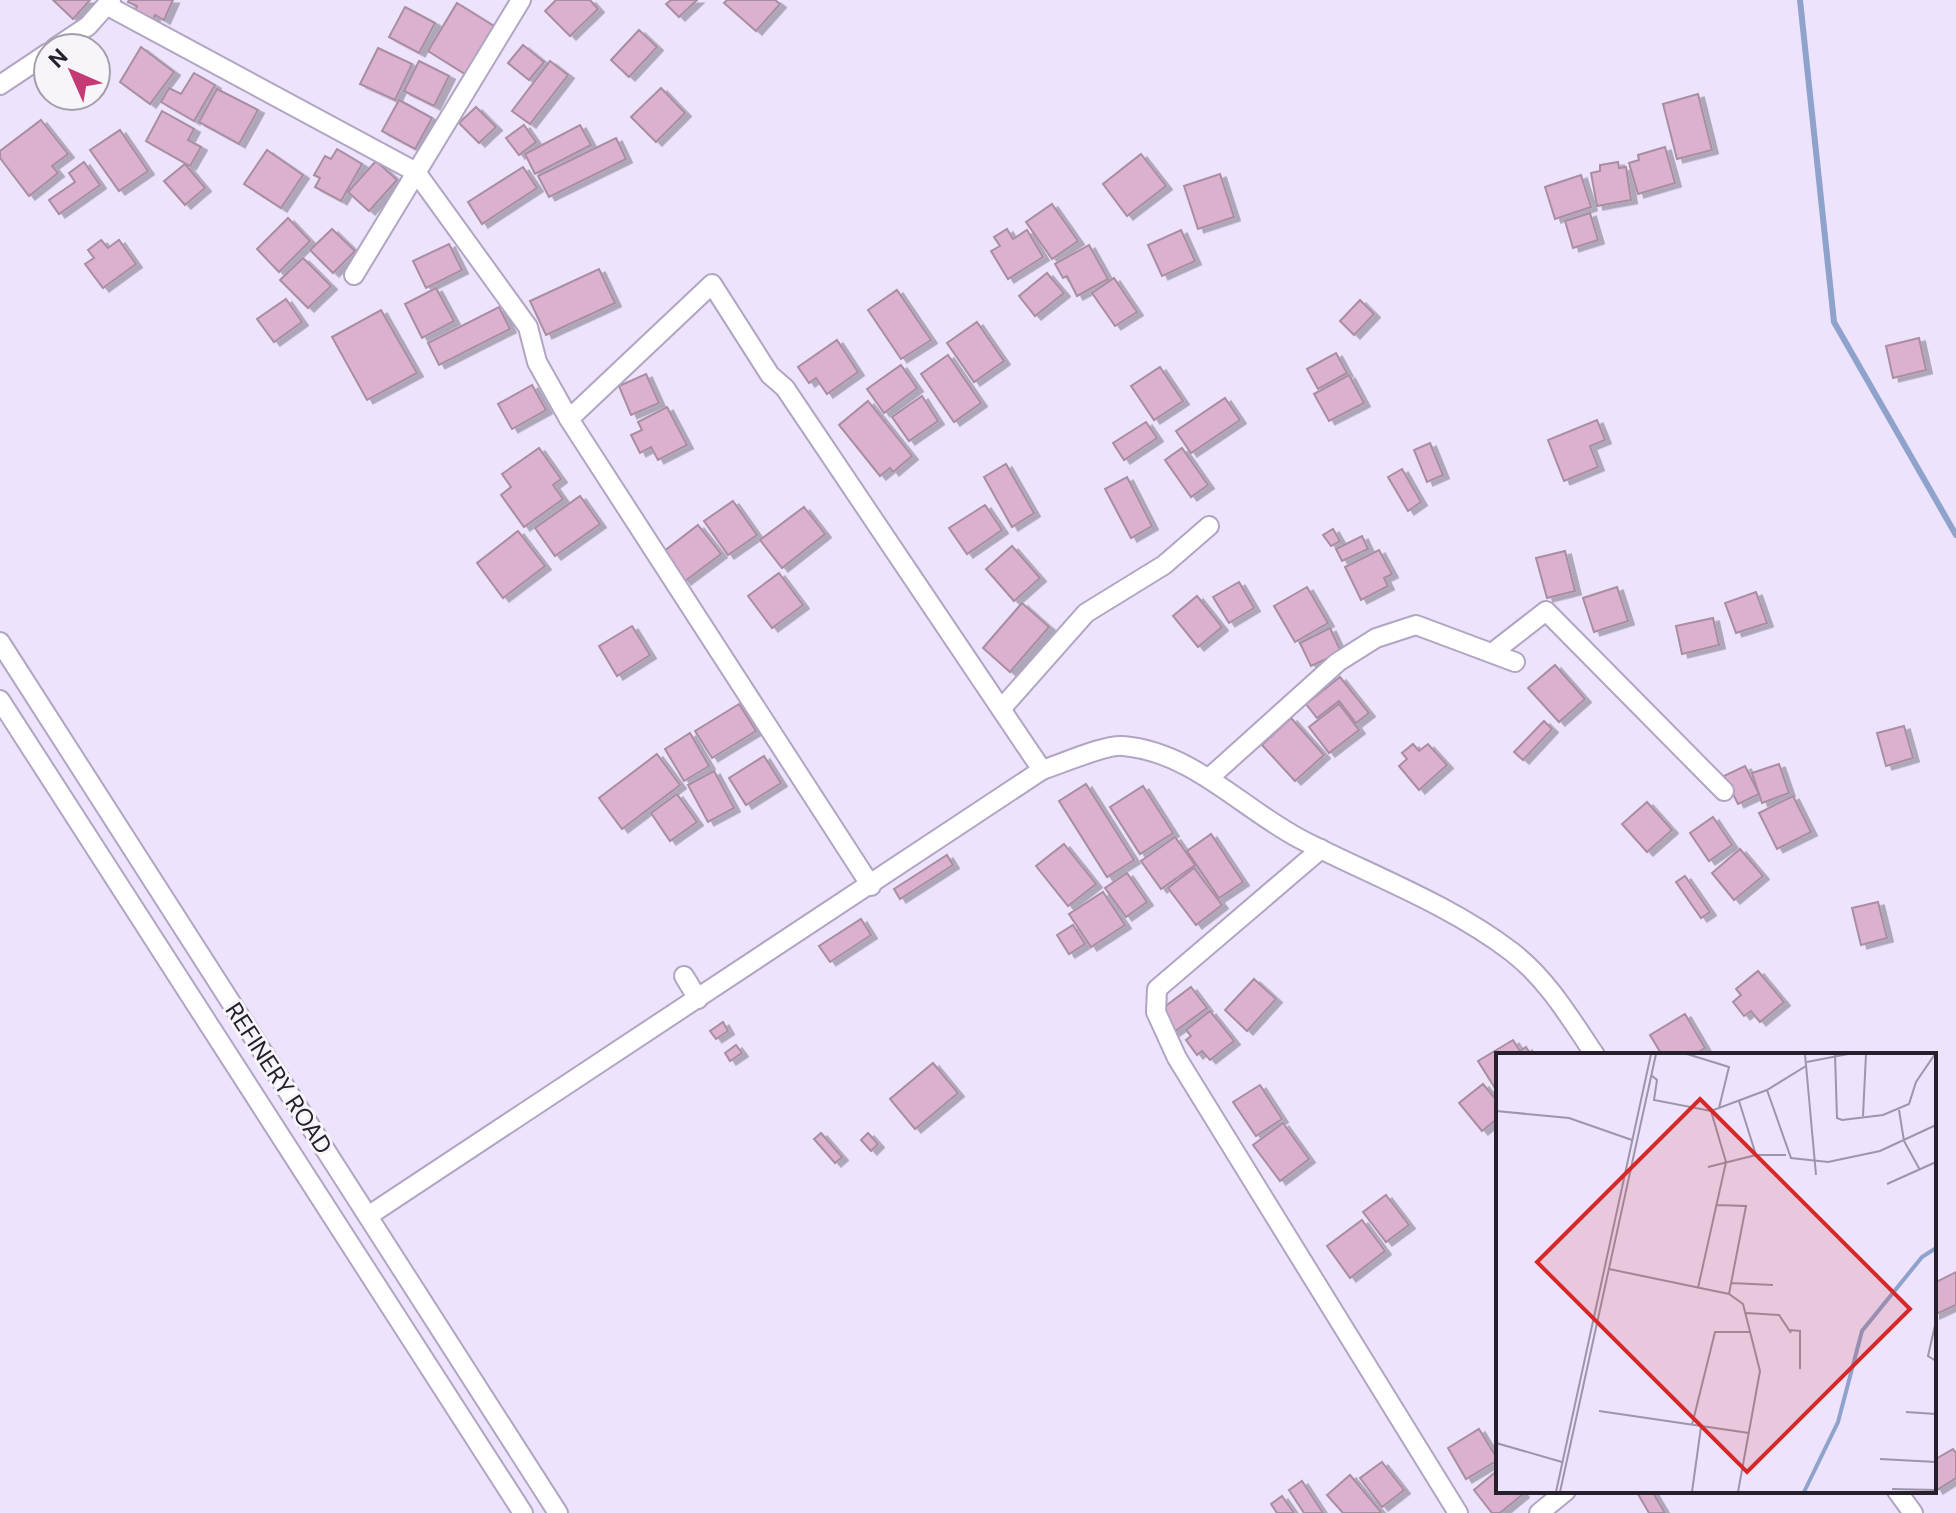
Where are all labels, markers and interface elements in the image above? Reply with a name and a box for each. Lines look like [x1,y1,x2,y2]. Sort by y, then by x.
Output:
north arrow [32,32,112,112]
text: N [42,42,74,74]
street label: REFINERY ROAD [219,996,339,1160]
inset map [1496,1053,1936,1493]

